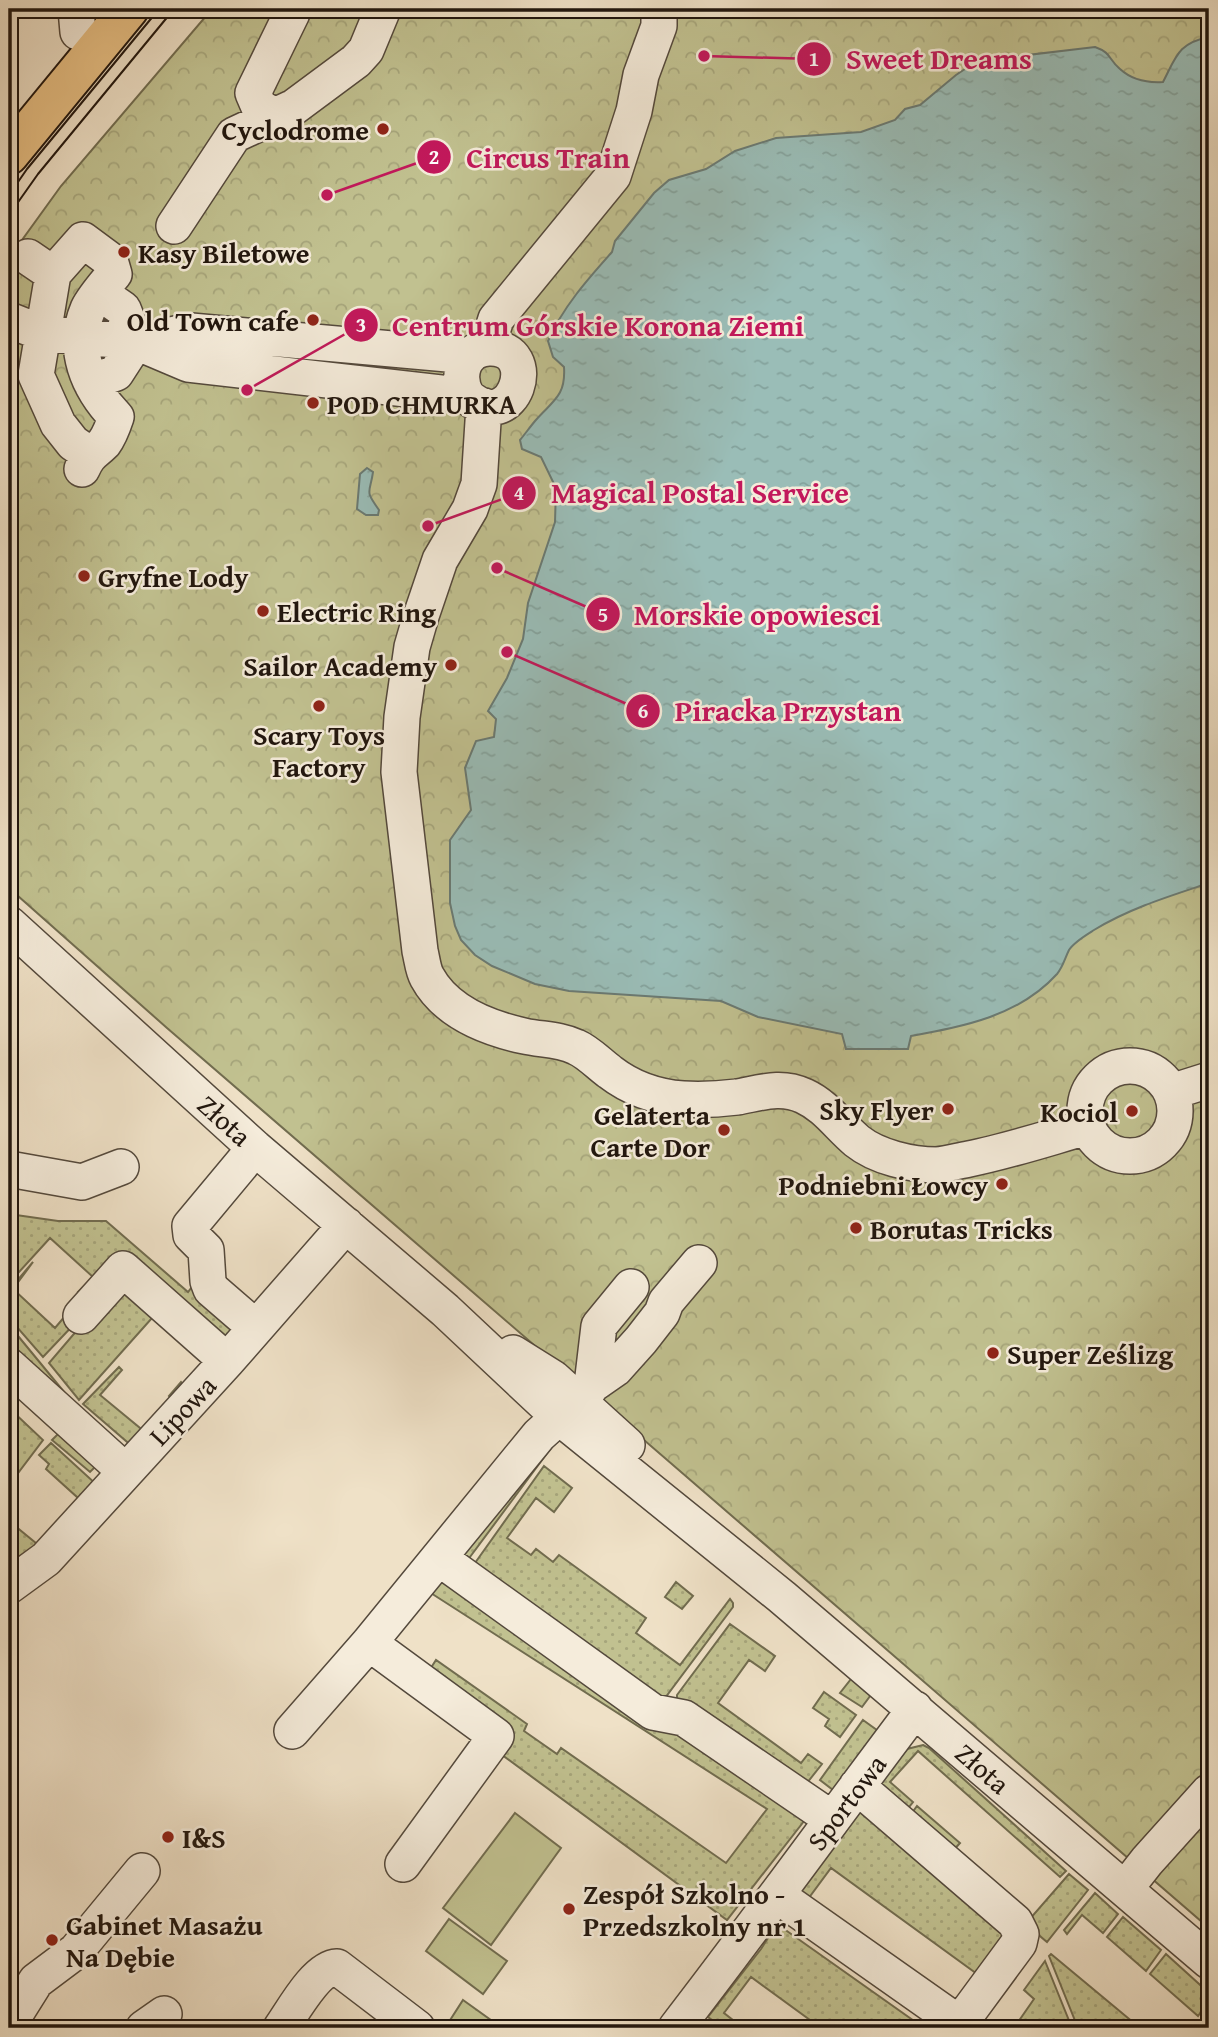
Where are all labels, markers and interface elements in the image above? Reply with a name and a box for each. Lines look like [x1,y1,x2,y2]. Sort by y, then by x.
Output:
callout: Sweet Dreams [797,33,1046,84]
text: Sweet Dreams [846,36,1032,80]
text: 1 [809,43,819,74]
place label: Cyclodrome [222,109,369,150]
marker: Cyclodrome [375,121,391,137]
callout: Circus Train [417,132,643,183]
text: Circus Train [466,135,630,179]
text: 2 [429,141,439,172]
place label: Kasy Biletowe [138,232,309,273]
marker: Kasy Biletowe [116,244,132,260]
place label: Old Town cafe [127,300,299,341]
callout: Centrum Górskie Korona Ziemi [343,300,818,351]
text: Centrum Górskie Korona Ziemi [392,303,804,347]
text: 3 [356,309,366,340]
marker: Old Town cafe [305,312,321,328]
place label: POD CHMURKA [327,383,517,424]
marker: POD CHMURKA [305,395,321,411]
callout: Magical Postal Service [502,467,863,518]
text: Magical Postal Service [551,470,849,514]
text: 4 [514,477,525,508]
place label: Gryfne Lody [98,556,249,597]
marker: Gryfne Lody [76,568,92,584]
callout: Morskie opowiesci [585,589,894,640]
place label: Electric Ring [277,591,436,632]
text: Morskie opowiesci [634,592,880,636]
text: 5 [598,599,608,630]
marker: Electric Ring [255,603,271,619]
place label: Sailor Academy [243,645,438,686]
marker: Sailor Academy [443,657,459,673]
callout: Piracka Przystan [626,685,915,736]
text: Piracka Przystan [675,688,901,732]
text: 6 [638,695,649,726]
marker: Scary Toys Factory [311,698,327,714]
place label: Scary Toys Factory [253,714,385,787]
street label: Złota [189,1085,262,1156]
place label: Sky Flyer [819,1089,934,1130]
place label: Kociol [1040,1091,1118,1132]
place label: Gelaterta Carte Dor [590,1094,711,1167]
marker: Sky Flyer [940,1101,956,1117]
marker: Kociol [1124,1103,1140,1119]
marker: Gelaterta Carte Dor [716,1122,732,1138]
place label: Podniebni Łowcy [779,1164,989,1205]
marker: Podniebni Łowcy [994,1176,1010,1192]
place label: Borutas Tricks [870,1208,1053,1249]
marker: Borutas Tricks [848,1220,864,1236]
place label: Super Ześlizg [1007,1333,1173,1374]
marker: Super Ześlizg [985,1345,1001,1361]
street label: Lipowa [139,1365,226,1454]
street label: Złota [947,1733,1020,1804]
street label: Sportowa [796,1745,896,1859]
place label: I&S [182,1817,226,1858]
marker: I&S [160,1829,176,1845]
place label: Zespół Szkolno - Przedszkolny nr 1 [583,1873,807,1946]
marker: Zespół Szkolno - Przedszkolny nr 1 [561,1901,577,1917]
place label: Gabinet Masażu Na Dębie [66,1904,263,1977]
marker: Gabinet Masażu Na Dębie [44,1932,60,1948]

